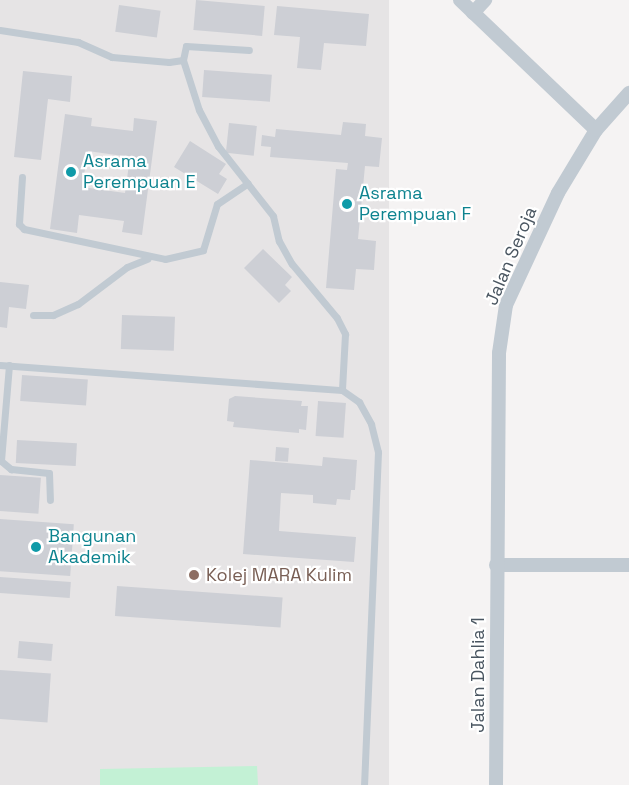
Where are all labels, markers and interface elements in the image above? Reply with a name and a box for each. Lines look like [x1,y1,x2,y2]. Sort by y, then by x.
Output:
place label: Asrama Perempuan E [83,151,196,194]
marker: Asrama Perempuan E [64,165,78,179]
place label: Asrama Perempuan F [359,183,471,226]
marker: Asrama Perempuan F [340,197,354,211]
street label: Jalan Seroja [481,203,541,309]
place label: Bangunan Akademik [48,526,136,568]
marker: Bangunan Akademik [29,540,43,554]
place label: Kolej MARA Kulim [206,564,352,586]
marker: Kolej MARA Kulim [187,568,201,582]
street label: Jalan Dahlia 1 [467,617,489,733]

